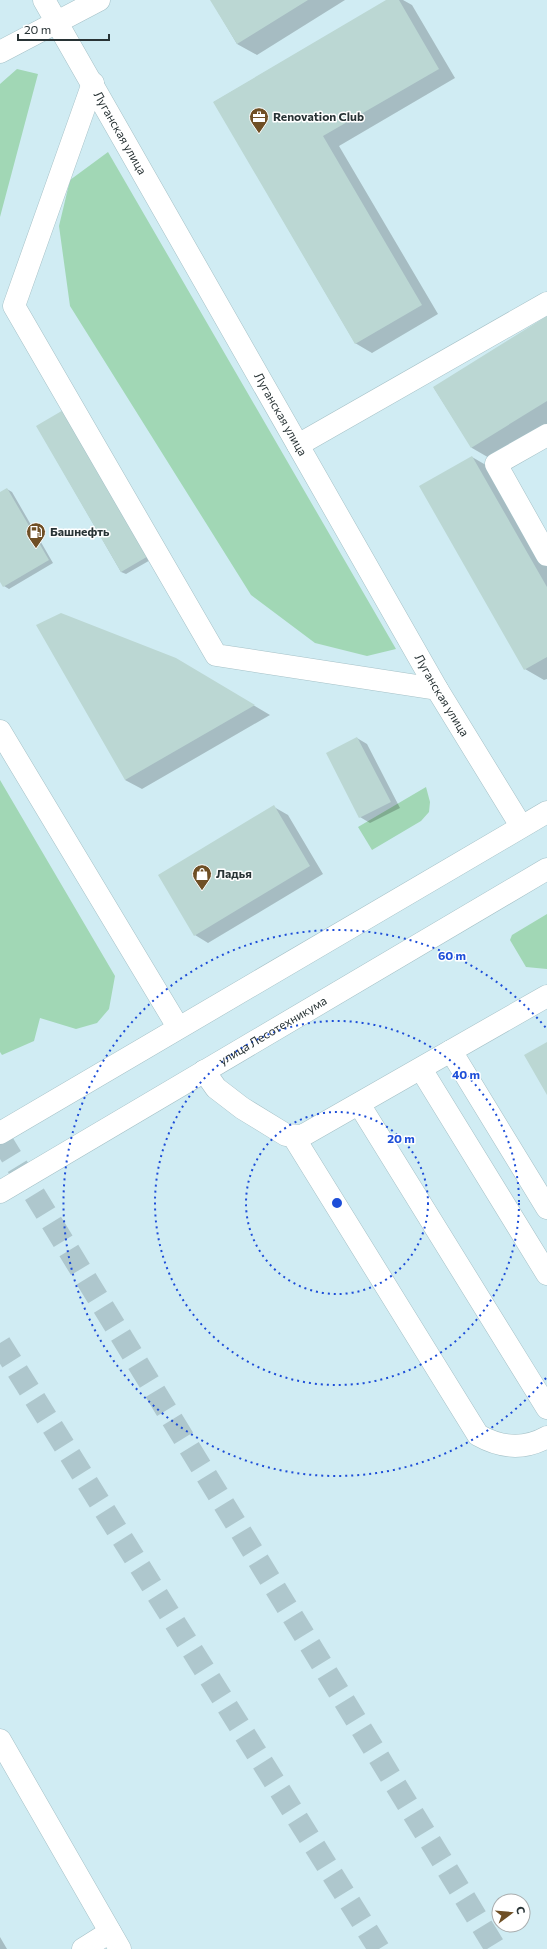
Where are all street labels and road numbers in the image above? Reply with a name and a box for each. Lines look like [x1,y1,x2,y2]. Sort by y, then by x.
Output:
street label: Луганская улица [91,88,150,177]
street label: Луганская улица [252,370,310,458]
street label: Луганская улица [412,651,472,739]
street label: улица Лесотехникума [216,993,329,1067]

